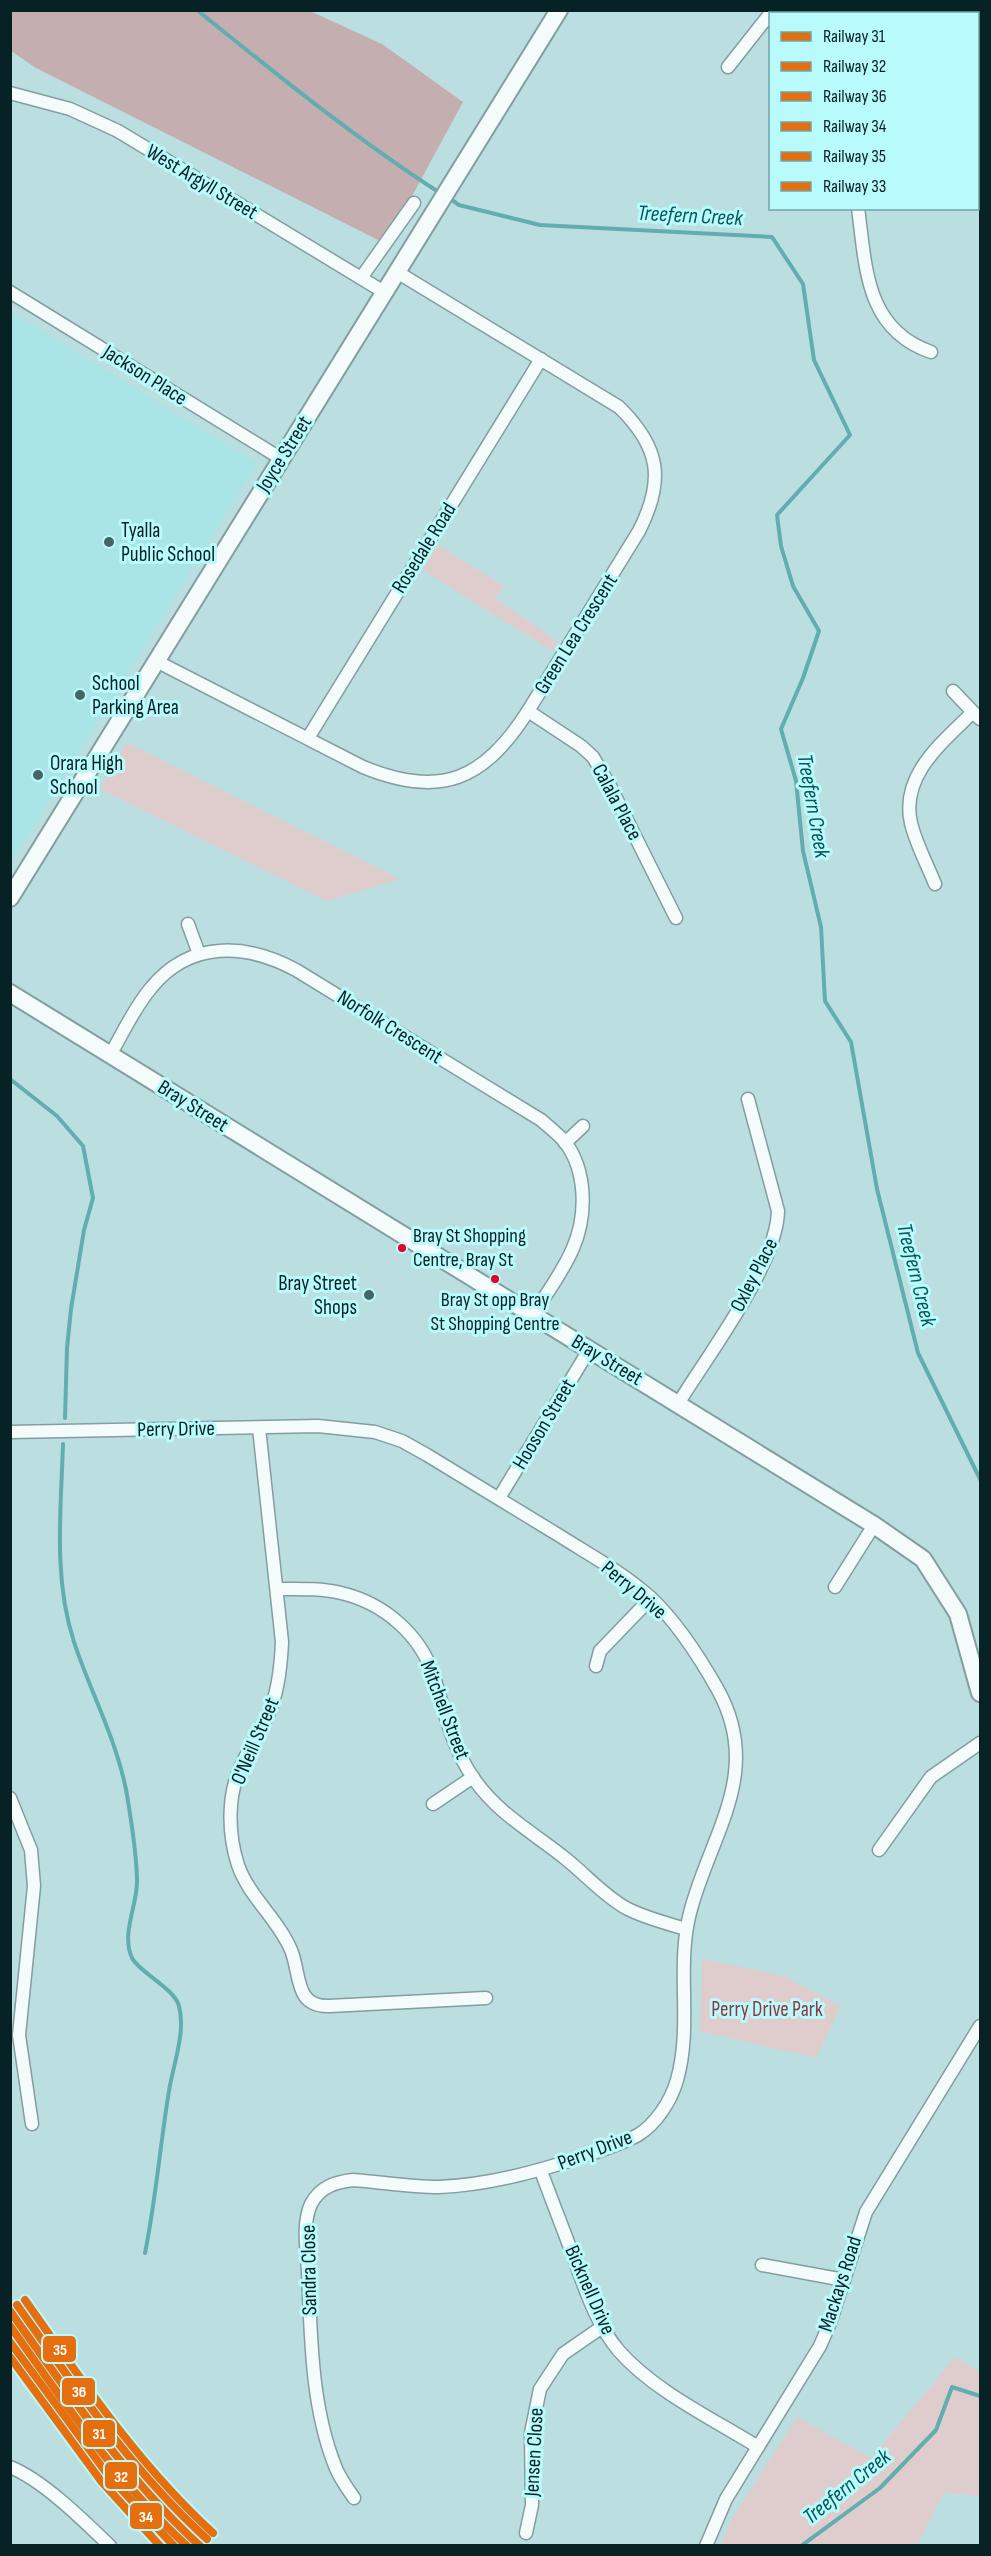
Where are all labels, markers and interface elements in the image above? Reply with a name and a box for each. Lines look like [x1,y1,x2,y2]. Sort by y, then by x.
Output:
legend [769,12,979,210]
text: Railway 31 [823,26,886,47]
text: Railway 32 [823,56,886,77]
text: Railway 36 [823,86,887,107]
text: Railway 34 [823,116,887,137]
street label: West Argyll Street [142,139,262,225]
text: Railway 35 [823,146,886,167]
text: Railway 33 [823,176,886,197]
water label: Treefern Creek [637,200,744,232]
street label: Jackson Place [97,339,192,411]
street label: Joyce Street [250,411,317,498]
street label: Rosedale Road [386,498,462,598]
place label: Tyalla Public School [121,518,215,567]
marker: Tyalla Public School [102,535,116,549]
street label: Green Lea Crescent [529,569,623,699]
place label: School Parking Area [92,671,179,720]
marker: School Parking Area [73,688,87,702]
place label: Orara High School [50,751,123,800]
water label: Treefern Creek [791,752,836,861]
street label: Calala Place [587,760,647,844]
marker: Orara High School [31,768,45,782]
street label: Norfolk Crescent [333,985,447,1069]
street label: Bray Street [153,1075,233,1137]
water label: Treefern Creek [890,1221,942,1330]
place label: Bray St Shopping Centre, Bray St [413,1224,526,1272]
street label: Oxley Place [725,1234,783,1316]
marker: Bray St Shopping Centre, Bray St [396,1242,408,1254]
place label: Bray Street Shops [278,1271,357,1320]
marker: Bray St opp Bray St Shopping Centre [489,1273,501,1285]
marker: Bray Street Shops [362,1288,376,1302]
place label: Bray St opp Bray St Shopping Centre [430,1288,560,1336]
street label: Bray Street [567,1329,647,1391]
street label: Hooson Street [507,1374,581,1474]
street label: Perry Drive [137,1416,215,1442]
street label: Perry Drive [596,1555,672,1625]
street label: Mitchell Street [415,1657,475,1763]
street label: O'Neill Street [225,1694,285,1788]
park label: Perry Drive Park [711,1997,823,2022]
street label: Perry Drive [554,2124,636,2176]
street label: Sandra Close [296,2224,322,2316]
street label: Mackays Road [813,2233,867,2335]
street label: Bicknell Drive [559,2242,621,2338]
line badge: 35 [42,2335,77,2363]
text: 35 [53,2341,67,2360]
line badge: 36 [61,2377,96,2406]
text: 36 [72,2383,86,2402]
street label: Jensen Close [519,2407,549,2498]
line badge: 31 [82,2419,116,2448]
text: 31 [92,2425,106,2444]
water label: Treefern Creek [798,2443,897,2531]
line badge: 32 [104,2461,138,2490]
text: 32 [114,2468,128,2487]
line badge: 34 [129,2502,163,2530]
text: 34 [139,2508,154,2527]

